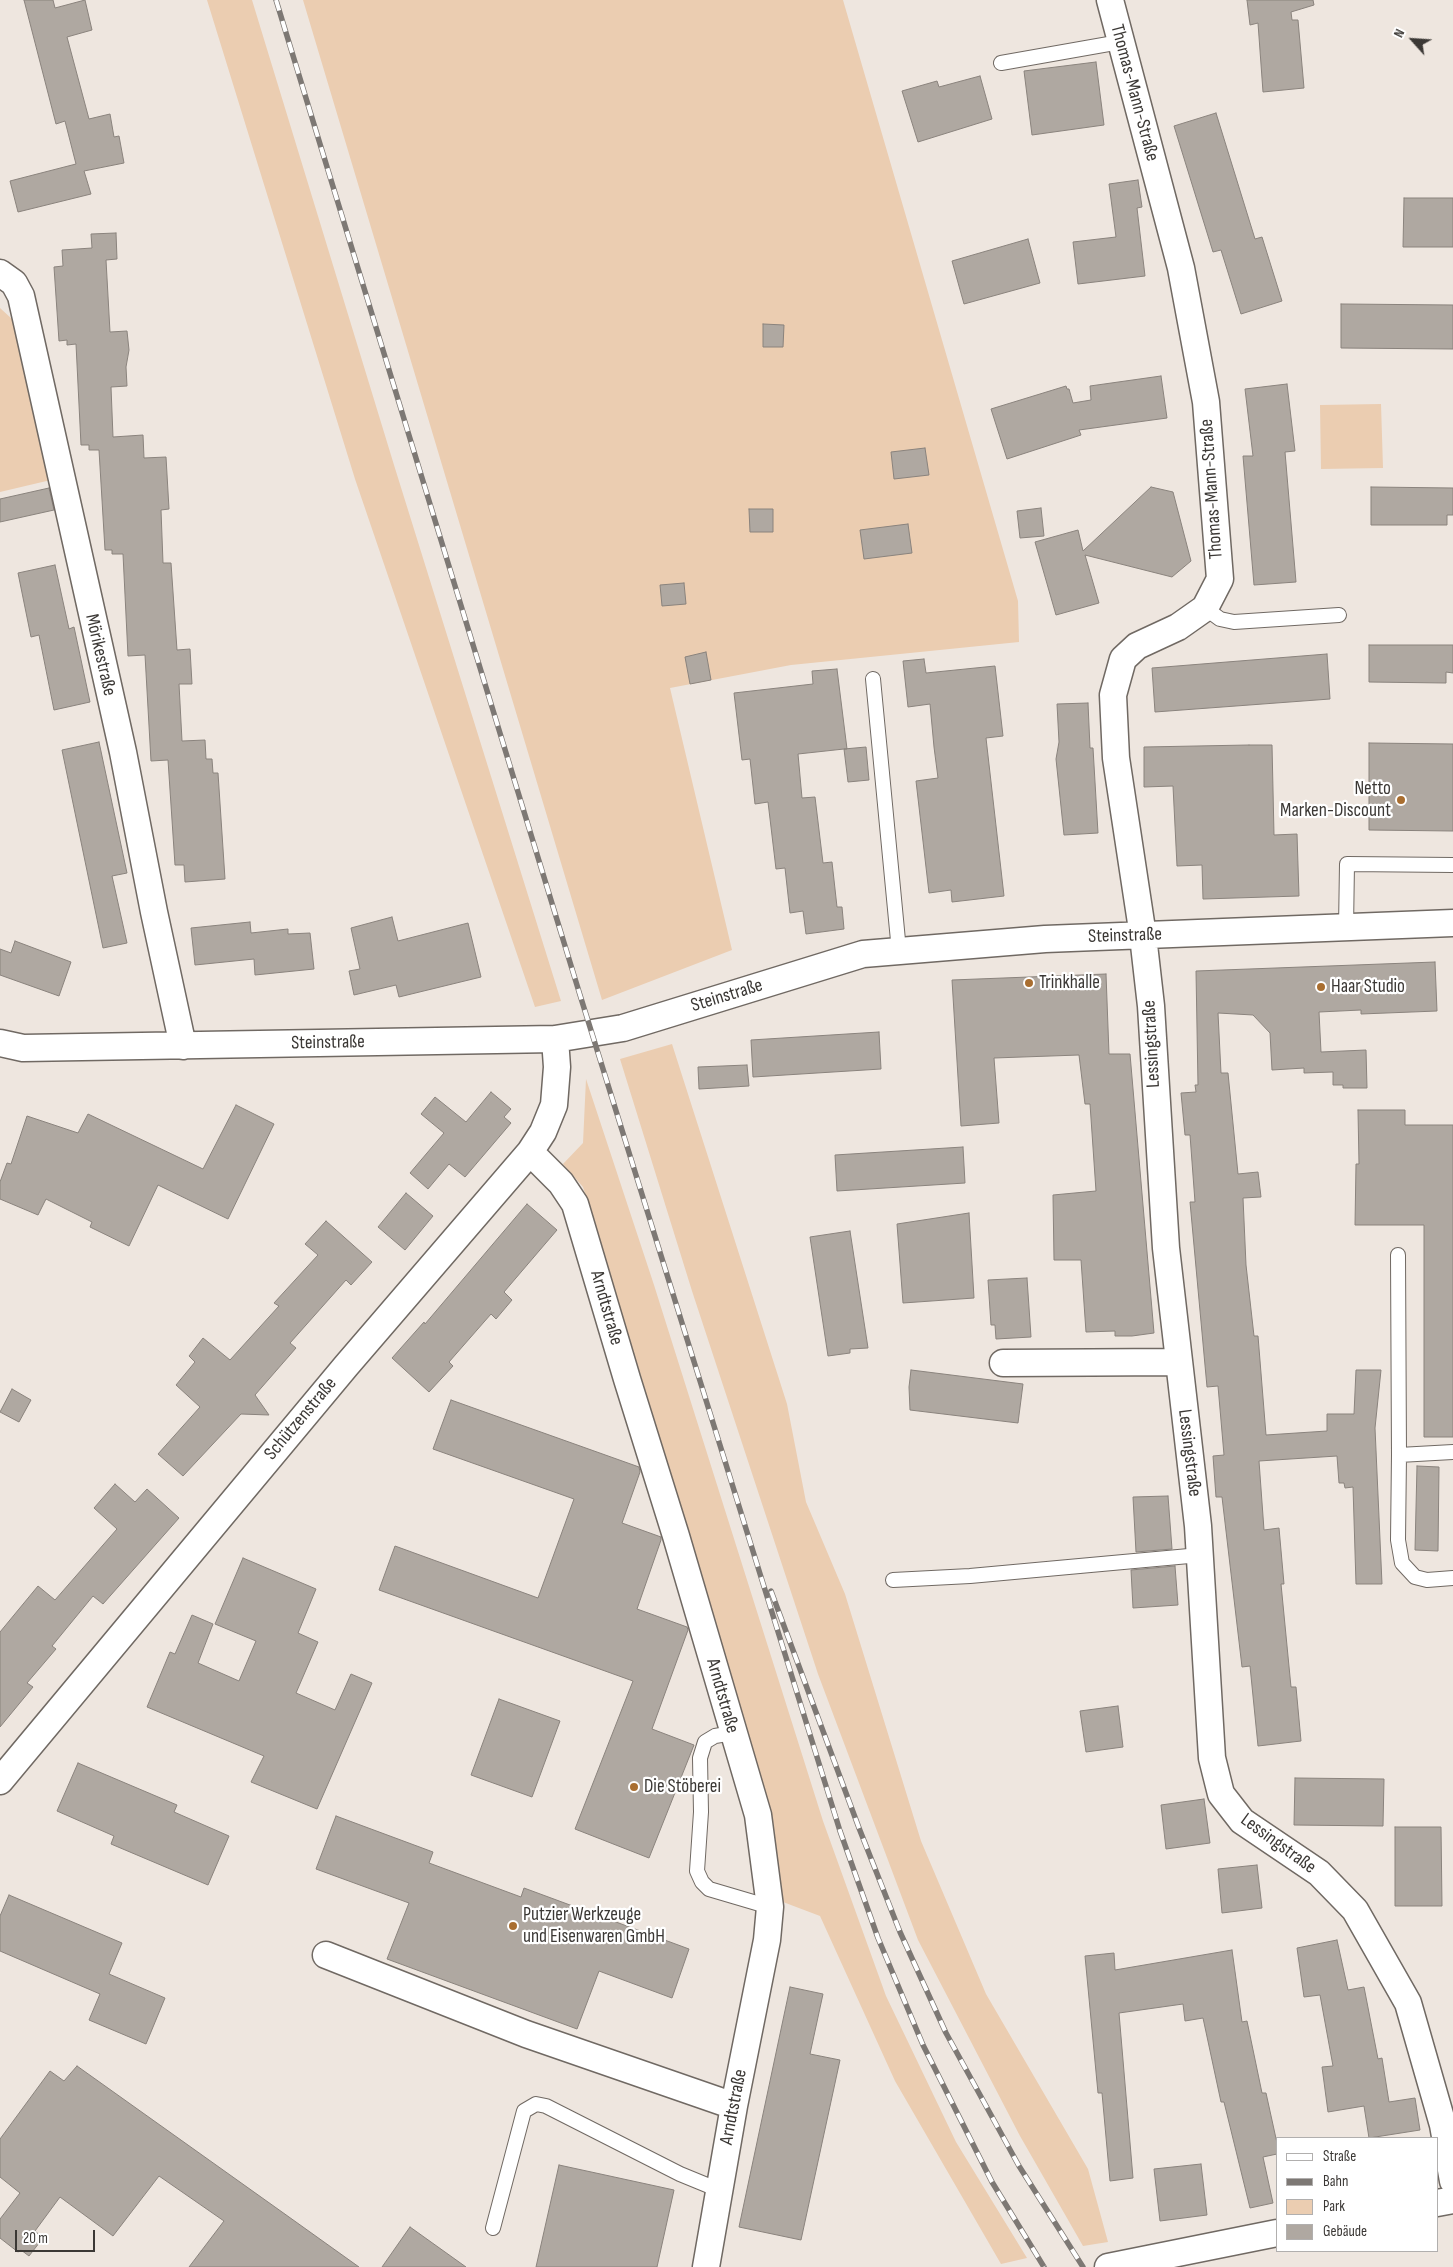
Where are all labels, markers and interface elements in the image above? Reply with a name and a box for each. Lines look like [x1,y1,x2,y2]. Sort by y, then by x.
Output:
north arrow [1388,15,1438,65]
street label: Thomas-Mann-Straße [1105,22,1163,164]
text: N [1390,26,1408,40]
street label: Thomas-Mann-Straße [1196,418,1228,560]
street label: Mörikestraße [80,612,120,698]
place label: Netto Marken-Discount [1280,778,1391,822]
marker: Netto Marken-Discount [1395,794,1407,806]
street label: Steinstraße [1088,923,1162,949]
place label: Trinkhalle [1039,972,1100,994]
street label: Steinstraße [688,974,766,1018]
place label: Haar Studio [1331,976,1405,998]
marker: Trinkhalle [1023,977,1035,989]
marker: Haar Studio [1315,981,1327,993]
street label: Lessingstraße [1138,1000,1166,1088]
street label: Steinstraße [291,1031,365,1055]
street label: Arndtstraße [585,1268,627,1348]
street label: Schützenstraße [260,1373,342,1465]
street label: Lessingstraße [1172,1408,1206,1498]
street label: Arndtstraße [701,1656,743,1736]
place label: Die Stöberei [644,1776,721,1798]
marker: Die Stöberei [628,1781,640,1793]
street label: Lessingstraße [1236,1809,1320,1879]
place label: Putzier Werkzeuge und Eisenwaren GmbH [523,1904,665,1948]
marker: Putzier Werkzeuge und Eisenwaren GmbH [507,1920,519,1932]
street label: Arndtstraße [716,2067,752,2147]
legend [1276,2137,1438,2252]
text: Straße [1323,2147,1356,2166]
text: Bahn [1323,2172,1348,2191]
text: Park [1323,2197,1345,2216]
scale bar [18,2220,98,2252]
text: Gebäude [1323,2222,1367,2241]
text: 20 m [23,2229,48,2248]

